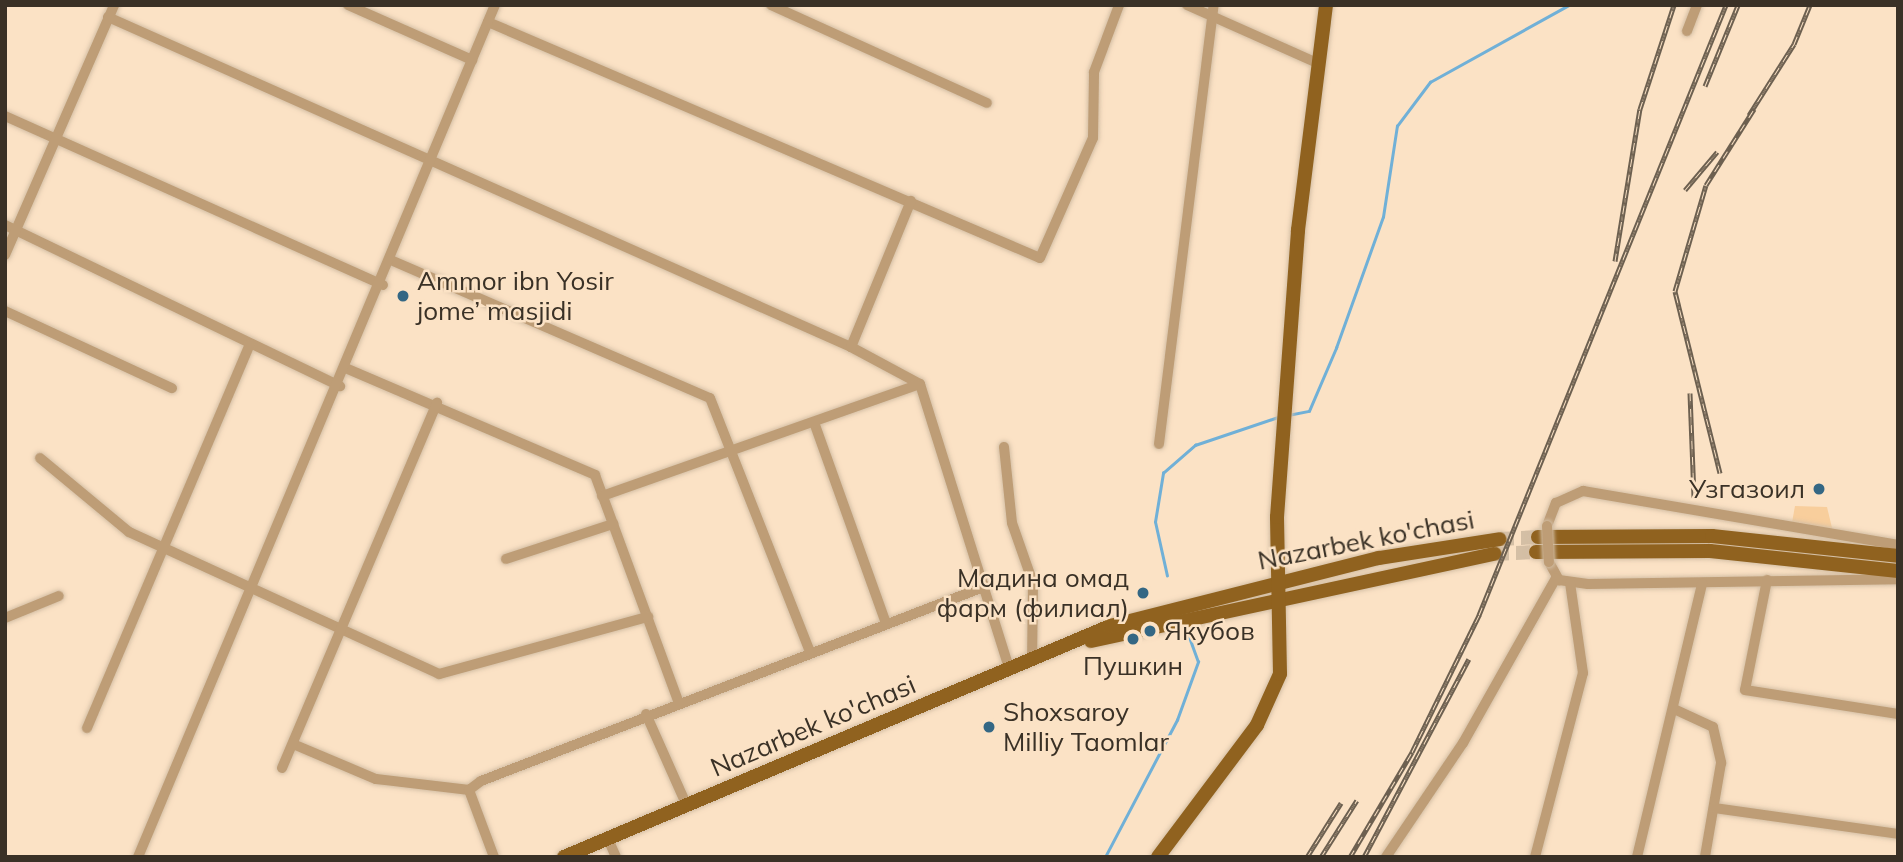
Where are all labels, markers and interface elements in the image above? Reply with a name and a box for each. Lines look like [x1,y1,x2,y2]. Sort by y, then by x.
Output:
place label: Ammor ibn Yosir jome’ masjidi [417,265,614,326]
marker: Ammor ibn Yosir jome’ masjidi [395,288,411,304]
place label: Узгазоил [1689,473,1805,505]
marker: Узгазоил [1811,481,1827,497]
street label: Nazarbek ko'chasi [1255,504,1477,576]
place label: Мадина омад фарм (филиал) [937,562,1129,624]
marker: Мадина омад фарм (филиал) [1135,585,1151,601]
place label: Якубов [1164,615,1255,647]
marker: Якубов [1142,623,1158,639]
marker: Пушкин [1125,631,1141,647]
place label: Пушкин [1083,650,1183,682]
street label: Nazarbek ko'chasi [706,669,920,783]
place label: Shoxsaroy Milliy Taomlar [1003,696,1169,758]
marker: Shoxsaroy Milliy Taomlar [981,719,997,735]

